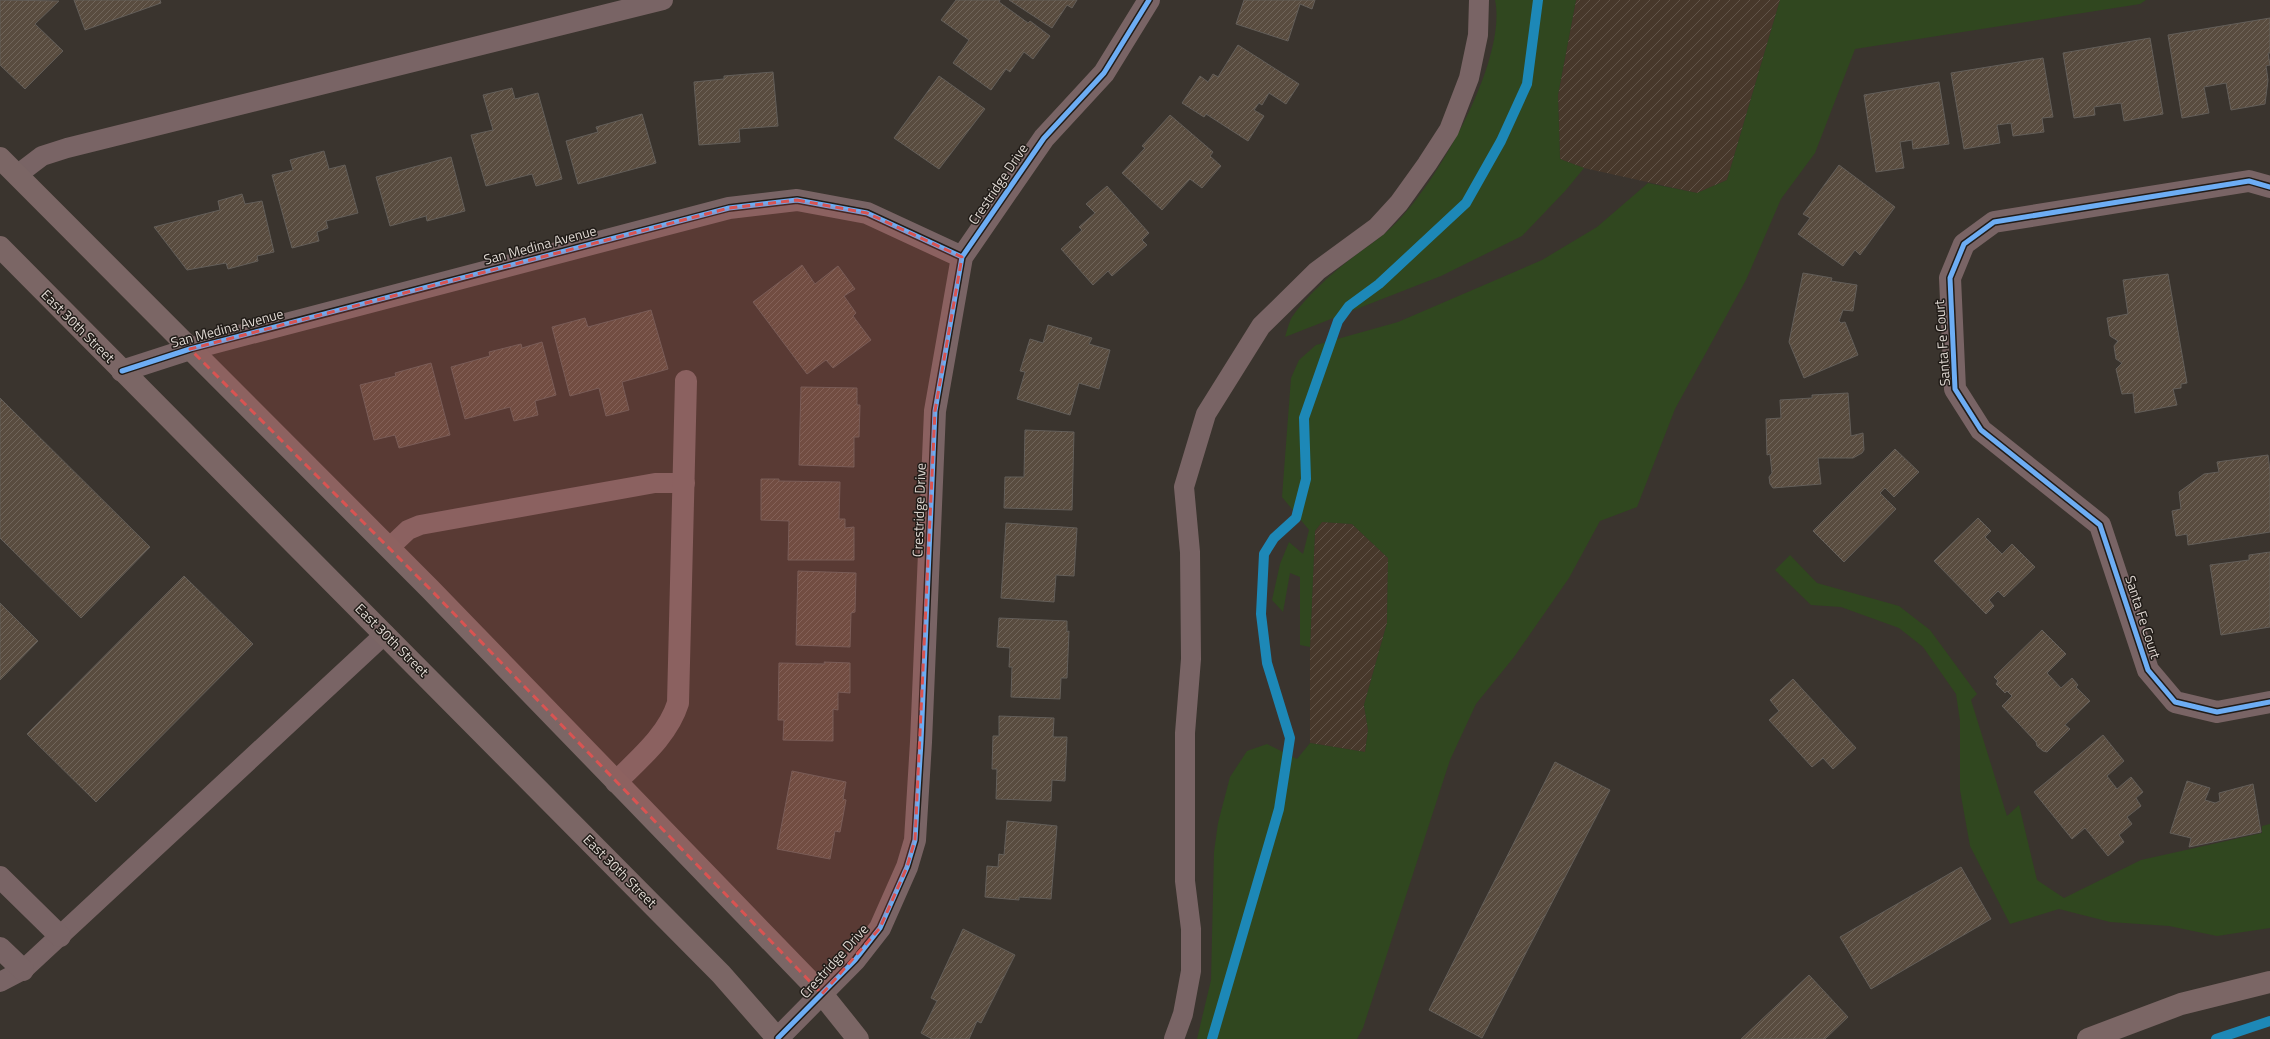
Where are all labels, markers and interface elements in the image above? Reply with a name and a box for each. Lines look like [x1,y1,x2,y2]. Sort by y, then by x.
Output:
street label: Crestridge Drive [963,139,1033,229]
street label: San Medina Avenue [481,219,599,270]
street label: East 30th Street [37,284,120,367]
street label: Santa Fe Court [1928,299,1955,387]
street label: San Medina Avenue [168,302,286,353]
street label: Crestridge Drive [906,463,931,557]
street label: Santa Fe Court [2120,573,2167,661]
street label: East 30th Street [351,598,434,681]
street label: East 30th Street [579,829,662,912]
street label: Crestridge Drive [794,919,873,1003]

